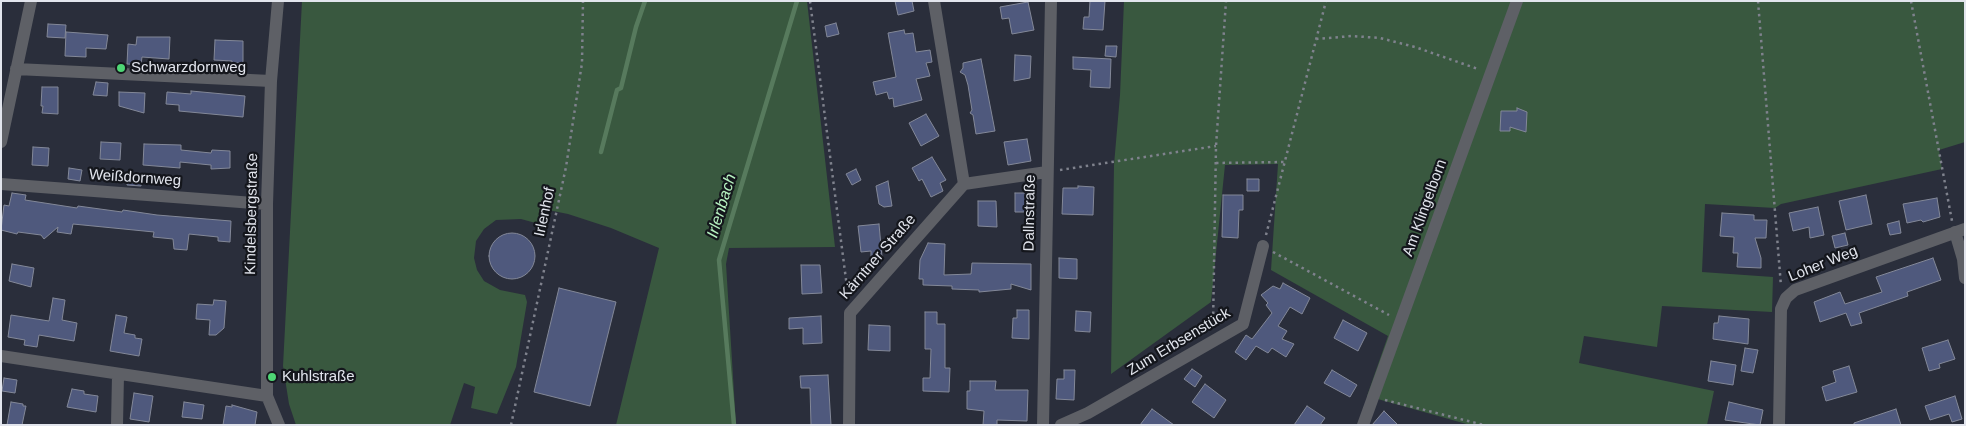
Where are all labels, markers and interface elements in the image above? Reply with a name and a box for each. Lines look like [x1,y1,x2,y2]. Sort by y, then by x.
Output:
place label: Schwarzdornweg [131,59,246,77]
marker: Schwarzdornweg [115,62,127,74]
street label: Kindelsbergstraße [242,153,262,275]
street label: Am Klingelborn [1399,157,1451,259]
street label: Weißdornweg [88,166,182,190]
water label: Irlenbach [703,172,741,240]
street label: Dallnstraße [1020,175,1040,251]
street label: Irlenhof [531,186,559,238]
street label: Kärntner Straße [836,211,920,303]
street label: Loher Weg [1786,242,1860,286]
street label: Zum Erbsenstück [1124,304,1234,380]
place label: Kuhlstraße [282,368,355,386]
marker: Kuhlstraße [266,371,278,383]

